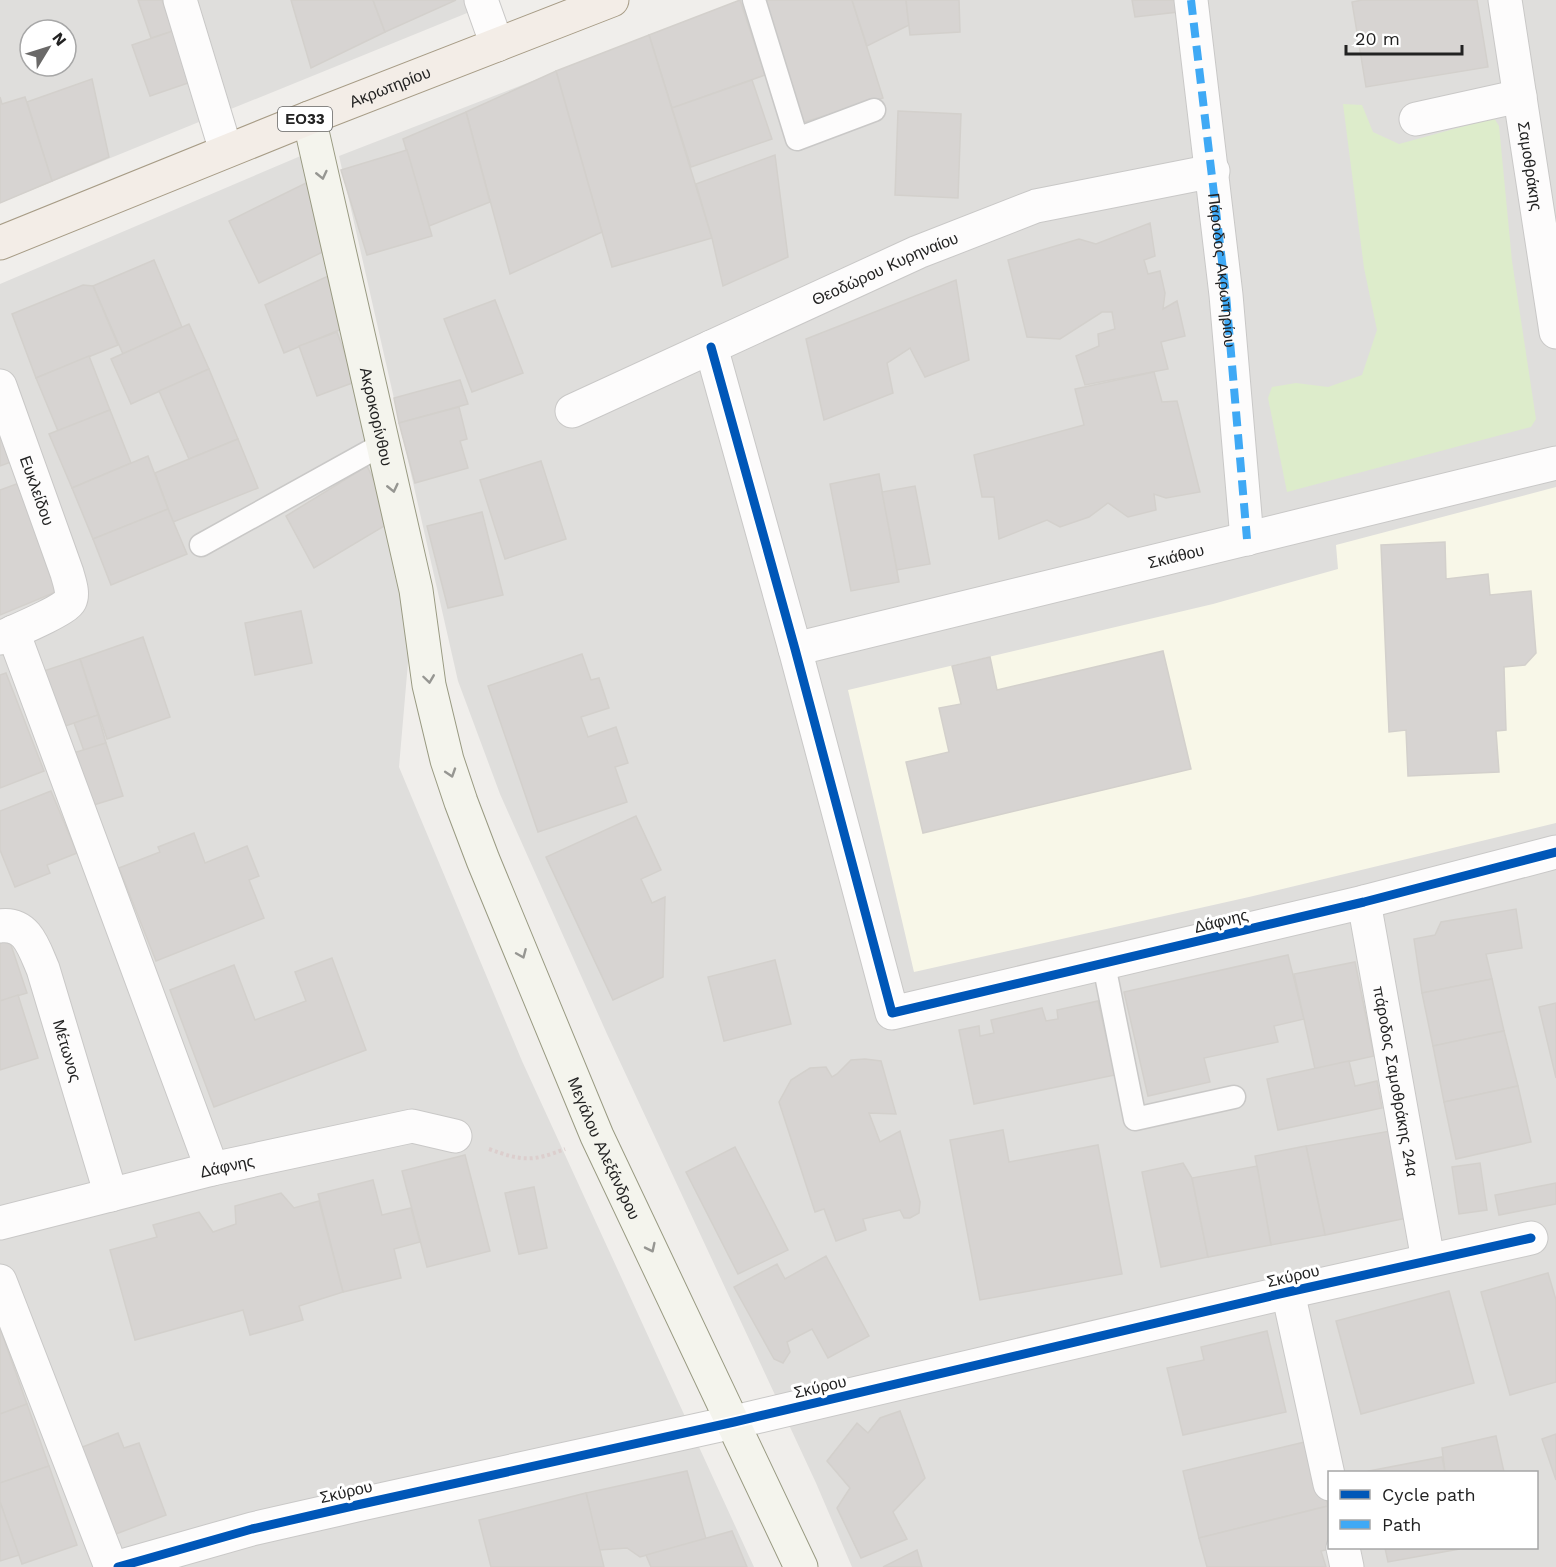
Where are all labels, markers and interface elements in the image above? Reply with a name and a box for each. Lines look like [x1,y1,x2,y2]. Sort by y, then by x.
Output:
north arrow [18,18,78,78]
scale bar [1346,18,1462,56]
text: 20 m [1355,28,1400,49]
text: N [48,29,71,50]
street label: Ακρωτηρίου [346,62,433,111]
road number: ΕΟ33 [278,107,332,131]
street label: Σαμοθράκης [1514,120,1547,212]
one-way arrow [314,170,327,180]
street label: Πάροδος Ακρωτηρίου [1204,192,1240,348]
street label: Θεοδώρου Κυρηναίου [809,228,961,309]
street label: Ακροκορίνθου [356,365,397,468]
street label: Ευκλείδου [16,453,59,528]
one-way arrow [385,483,398,493]
street label: Σκιάθου [1146,540,1206,572]
one-way arrow [422,675,434,684]
one-way arrow [444,767,456,778]
street label: Δάφνης [1192,905,1250,937]
one-way arrow [515,948,527,959]
street label: πάροδος Σαμοθράκης 24α [1370,984,1422,1178]
street label: Μέτωνος [49,1017,86,1084]
street label: Μεγάλου Αλεξάνδρου [564,1074,645,1222]
street label: Δάφνης [198,1151,256,1181]
one-way arrow [644,1242,655,1252]
street label: Σκύρου [1265,1261,1321,1291]
street label: Σκύρου [792,1372,848,1402]
legend [1328,1471,1538,1549]
street label: Σκύρου [318,1477,374,1507]
text: Cycle path [1382,1484,1476,1505]
text: Path [1382,1514,1422,1535]

